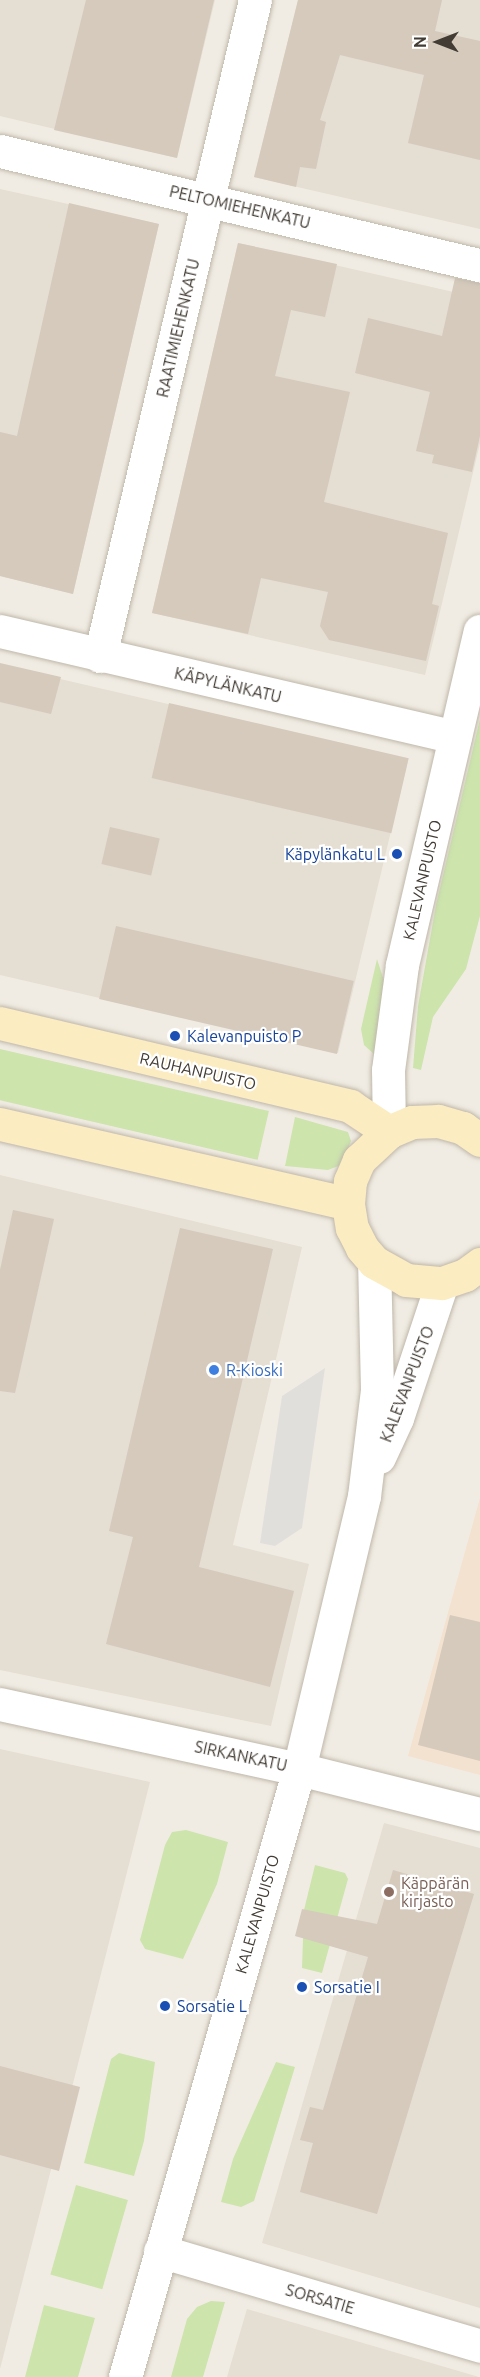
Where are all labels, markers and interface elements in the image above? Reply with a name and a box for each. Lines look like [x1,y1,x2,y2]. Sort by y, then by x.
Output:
north arrow [408,12,468,72]
text: N [411,36,429,48]
street label: PELTOMIEHENKATU [168,181,312,233]
street label: RAATIMIEHENKATU [153,257,203,399]
street label: KÄPYLÄNKATU [172,663,284,707]
street label: KALEVANPUISTO [399,818,445,942]
place label: Käpylänkatu L [285,844,385,864]
marker: Käpylänkatu L [390,847,404,861]
place label: Kalevanpuisto P [187,1026,301,1046]
marker: Kalevanpuisto P [168,1029,182,1043]
street label: RAUHANPUISTO [138,1048,258,1094]
street label: KALEVANPUISTO [376,1323,438,1445]
place label: R-Kioski [226,1360,283,1380]
marker: R-Kioski [207,1363,221,1377]
street label: SIRKANKATU [193,1737,289,1775]
street label: KALEVANPUISTO [231,1852,283,1976]
place label: Käppärän kirjasto [401,1873,469,1911]
marker: Käppärän kirjasto [382,1885,396,1899]
place label: Sorsatie I [314,1977,380,1997]
marker: Sorsatie I [295,1980,309,1994]
place label: Sorsatie L [177,1996,247,2016]
marker: Sorsatie L [158,1999,172,2013]
street label: SORSATIE [283,2280,357,2318]

